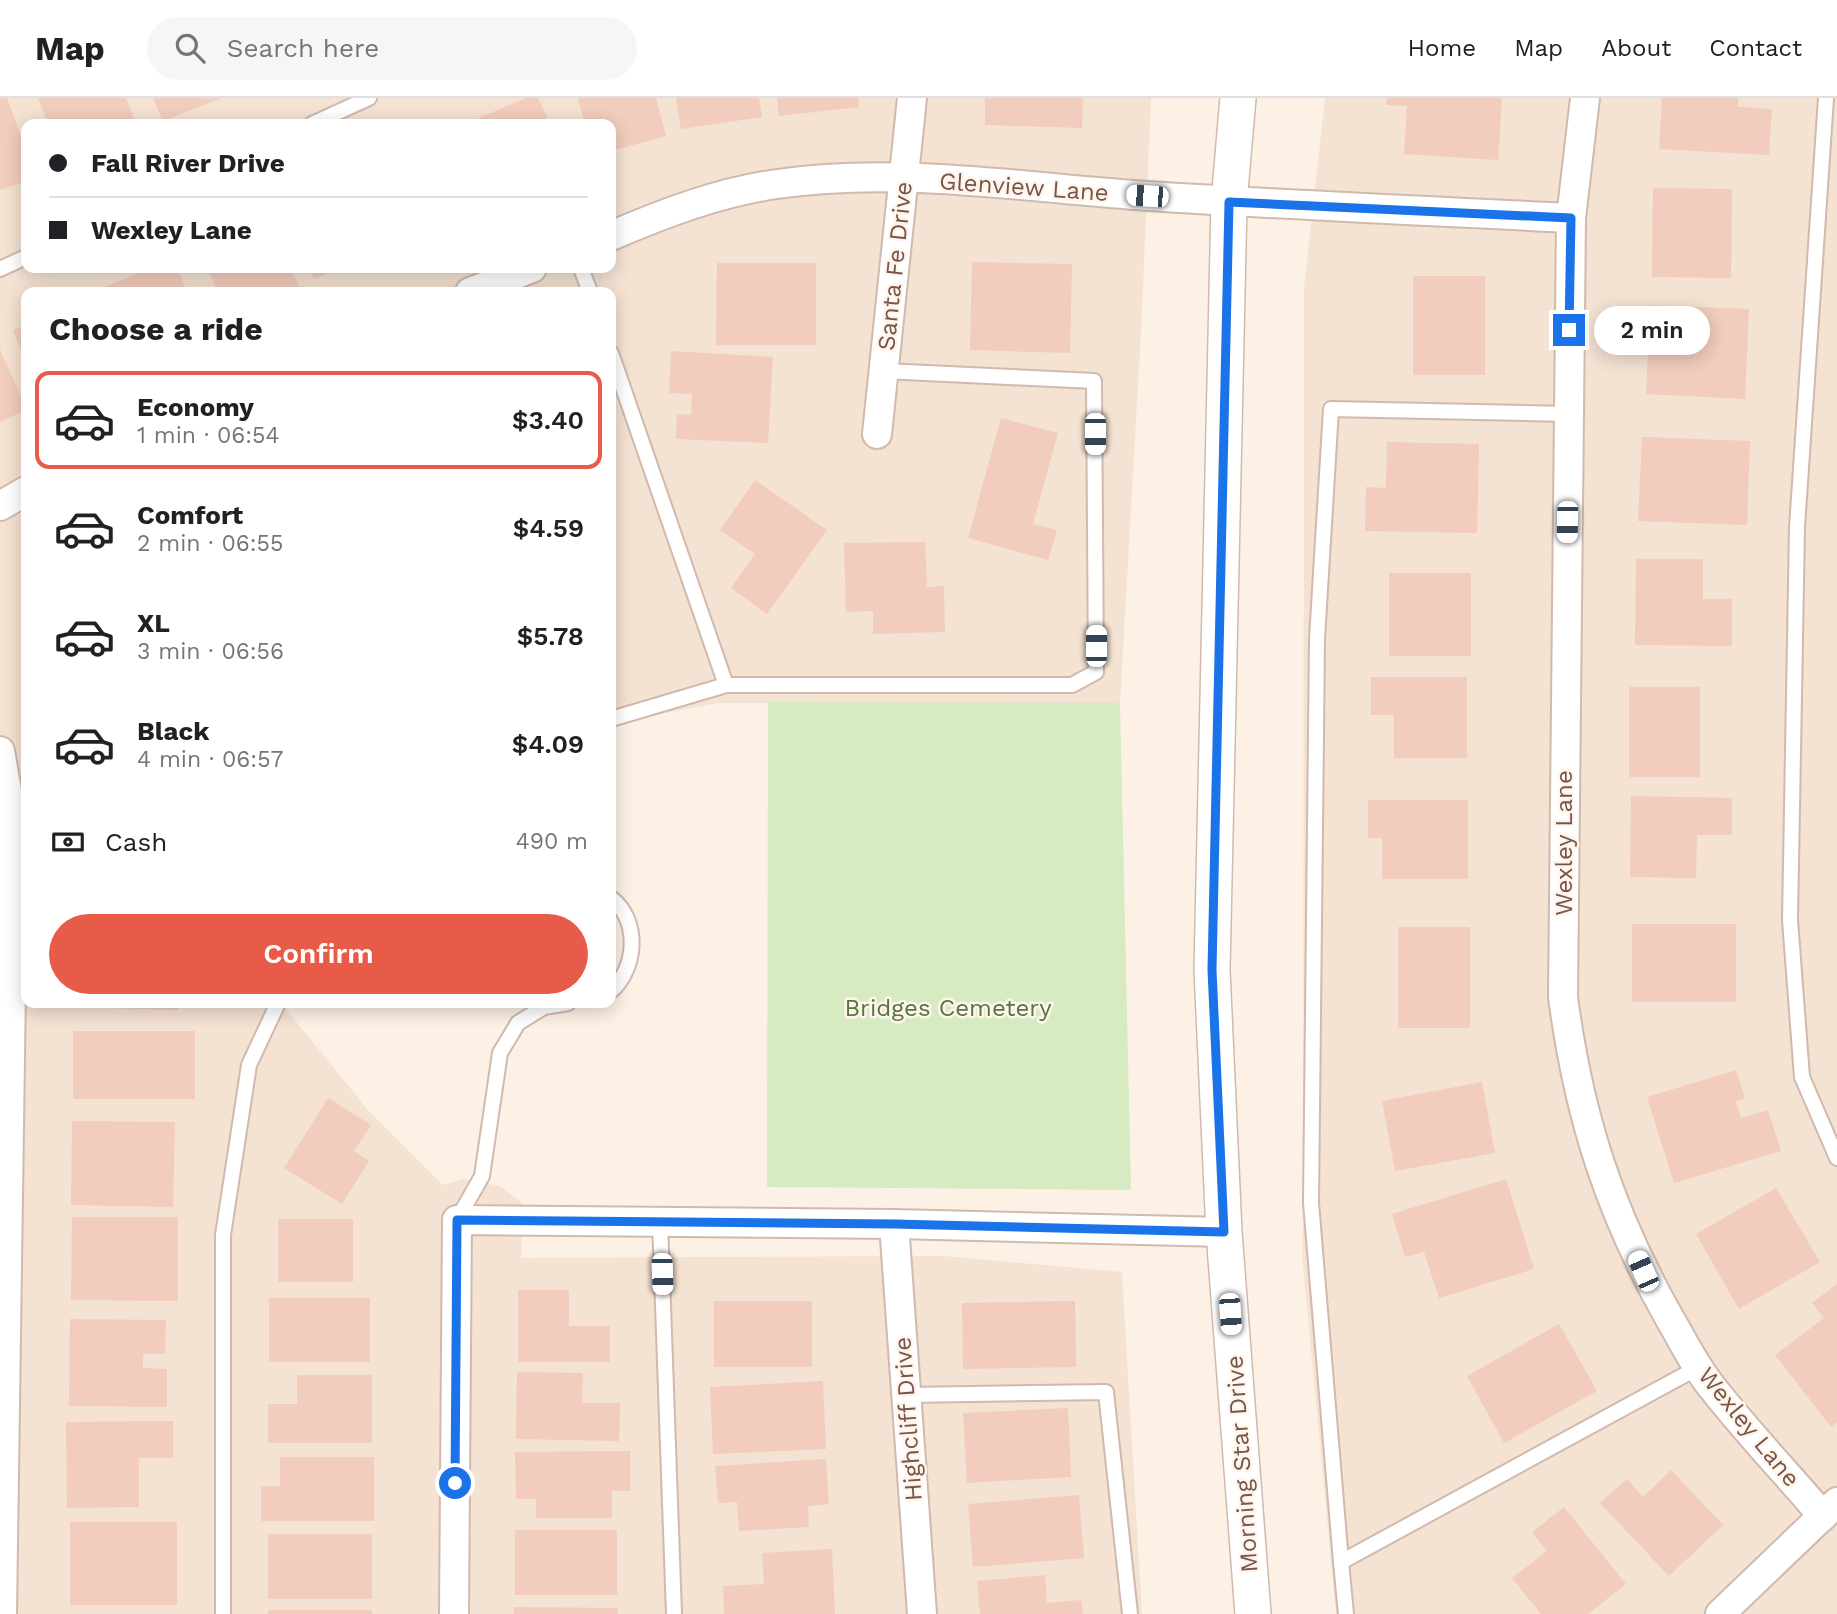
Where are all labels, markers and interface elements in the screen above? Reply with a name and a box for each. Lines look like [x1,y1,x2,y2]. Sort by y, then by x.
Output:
search box [147,17,637,80]
text: Map [35,29,105,68]
icon: search [171,29,209,67]
text: Search here [227,33,379,63]
text: Home [1408,34,1476,62]
text: Map [1514,34,1563,62]
text: About [1601,34,1671,62]
text: Contact [1709,34,1802,62]
text: Fall River Drive [91,148,285,178]
street label: Glenview Lane [938,167,1110,207]
street label: Santa Fe Drive [872,180,918,352]
car [1126,184,1169,208]
text: Wexley Lane [91,215,252,245]
callout: 2 min [1594,306,1709,354]
text: Choose a ride [49,310,263,348]
route end [1553,314,1585,346]
text: 2 min [1620,317,1684,344]
icon: car [53,389,116,452]
text: Economy [137,392,254,422]
text: $3.40 [512,405,584,435]
car [1085,413,1106,455]
text: 1 min · 06:54 [137,422,280,449]
icon: car [53,497,116,560]
text: Comfort [137,500,243,530]
car [1557,501,1578,543]
text: $4.59 [513,513,584,543]
text: 2 min · 06:55 [137,530,283,557]
icon: car [53,605,116,668]
text: XL [137,608,170,638]
text: $5.78 [517,621,584,651]
car [1086,625,1107,667]
text: 3 min · 06:56 [137,638,284,665]
icon: car [53,713,116,776]
text: Black [137,716,209,746]
text: $4.09 [512,729,584,759]
text: 4 min · 06:57 [137,746,283,773]
street label: Wexley Lane [1550,770,1578,916]
icon: cash [49,823,87,861]
text: Cash [105,827,167,857]
text: 490 m [516,828,588,855]
button: Confirm [49,914,588,994]
park label: Bridges Cemetery [844,994,1052,1022]
car [1625,1248,1662,1294]
car [651,1253,674,1295]
car [1219,1292,1242,1336]
street label: Highcliff Drive [888,1336,928,1502]
street label: Morning Star Drive [1220,1354,1264,1574]
street label: Wexley Lane [1692,1362,1806,1492]
route start [439,1467,471,1499]

